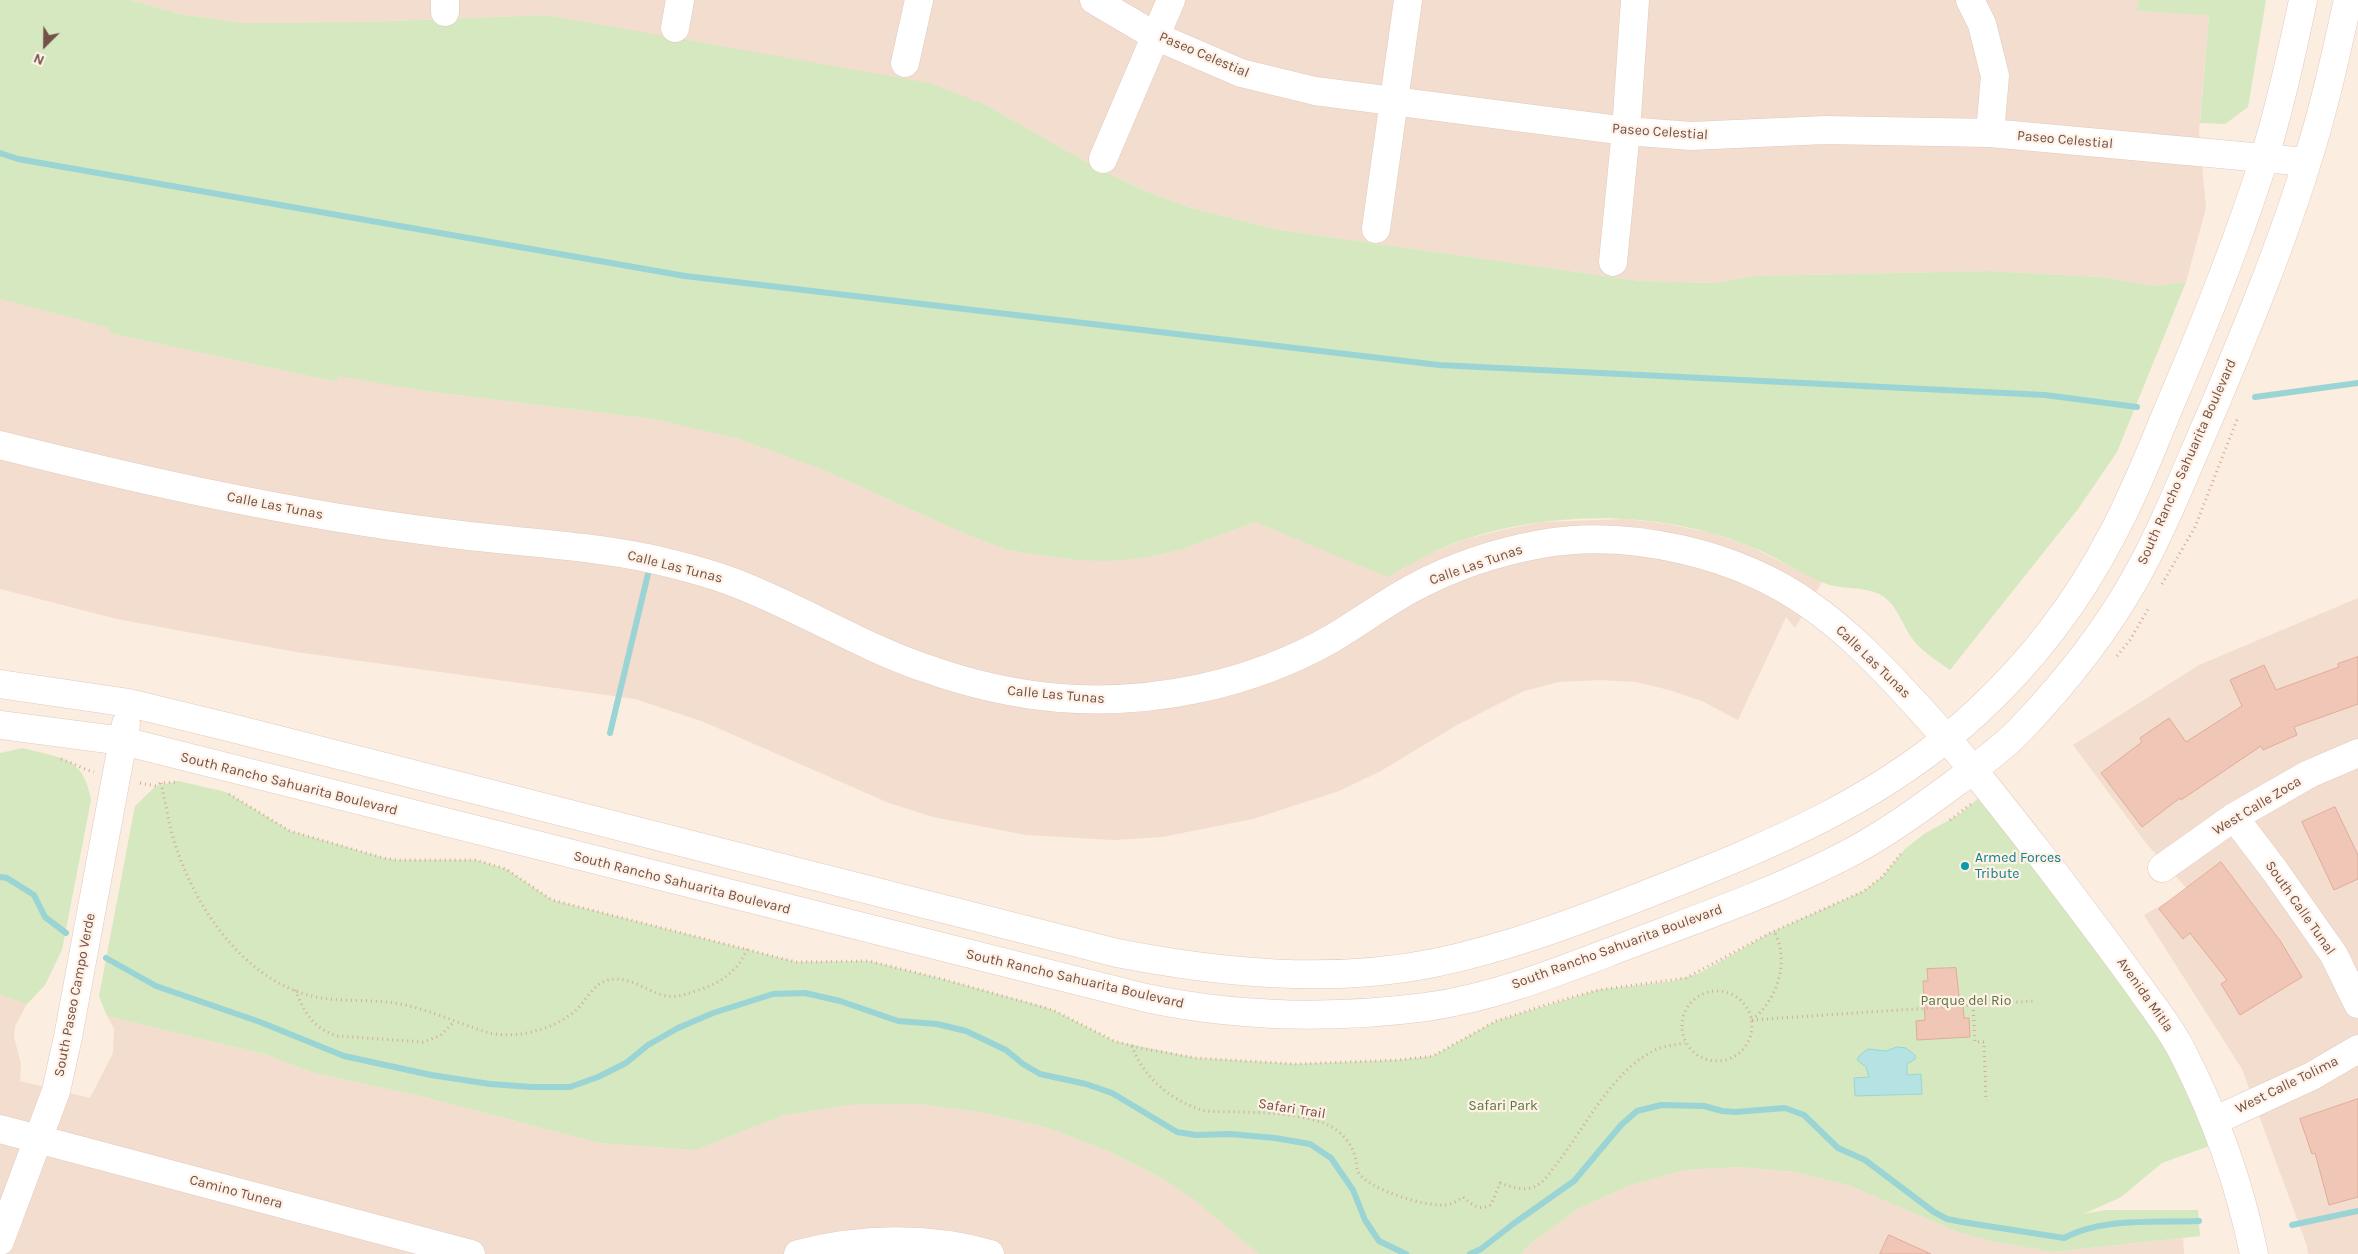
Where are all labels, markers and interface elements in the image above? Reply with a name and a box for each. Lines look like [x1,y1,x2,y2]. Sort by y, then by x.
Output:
north arrow [20,20,70,70]
street label: Paseo Celestial [1156,28,1252,82]
text: N [31,49,47,69]
street label: Paseo Celestial [1611,120,1709,144]
street label: Paseo Celestial [2016,127,2114,153]
street label: South Rancho Sahuarita Boulevard [2134,357,2240,567]
street label: Calle Las Tunas [225,488,325,524]
street label: Calle Las Tunas [1427,541,1525,589]
street label: Calle Las Tunas [626,547,724,587]
street label: Calle Las Tunas [1832,622,1914,702]
street label: Calle Las Tunas [1007,682,1105,708]
street label: South Rancho Sahuarita Boulevard [179,749,399,819]
street label: West Calle Zoca [2210,773,2304,839]
street label: South Rancho Sahuarita Boulevard [572,848,792,918]
place label: Armed Forces Tribute [1975,850,2061,882]
street label: South Calle Tunal [2261,858,2339,958]
marker: Armed Forces Tribute [1959,860,1971,872]
street label: South Rancho Sahuarita Boulevard [1509,901,1725,993]
street label: South Paseo Campo Verde [51,912,99,1078]
street label: South Rancho Sahuarita Boulevard [964,946,1186,1012]
street label: Avenida Mitla [2113,955,2177,1035]
park label: Parque del Rio [1921,993,2011,1009]
street label: West Calle Tolima [2233,1053,2341,1117]
street label: Safari Trail [1257,1095,1327,1123]
park label: Safari Park [1468,1098,1538,1114]
street label: Camino Tunera [188,1171,284,1213]

